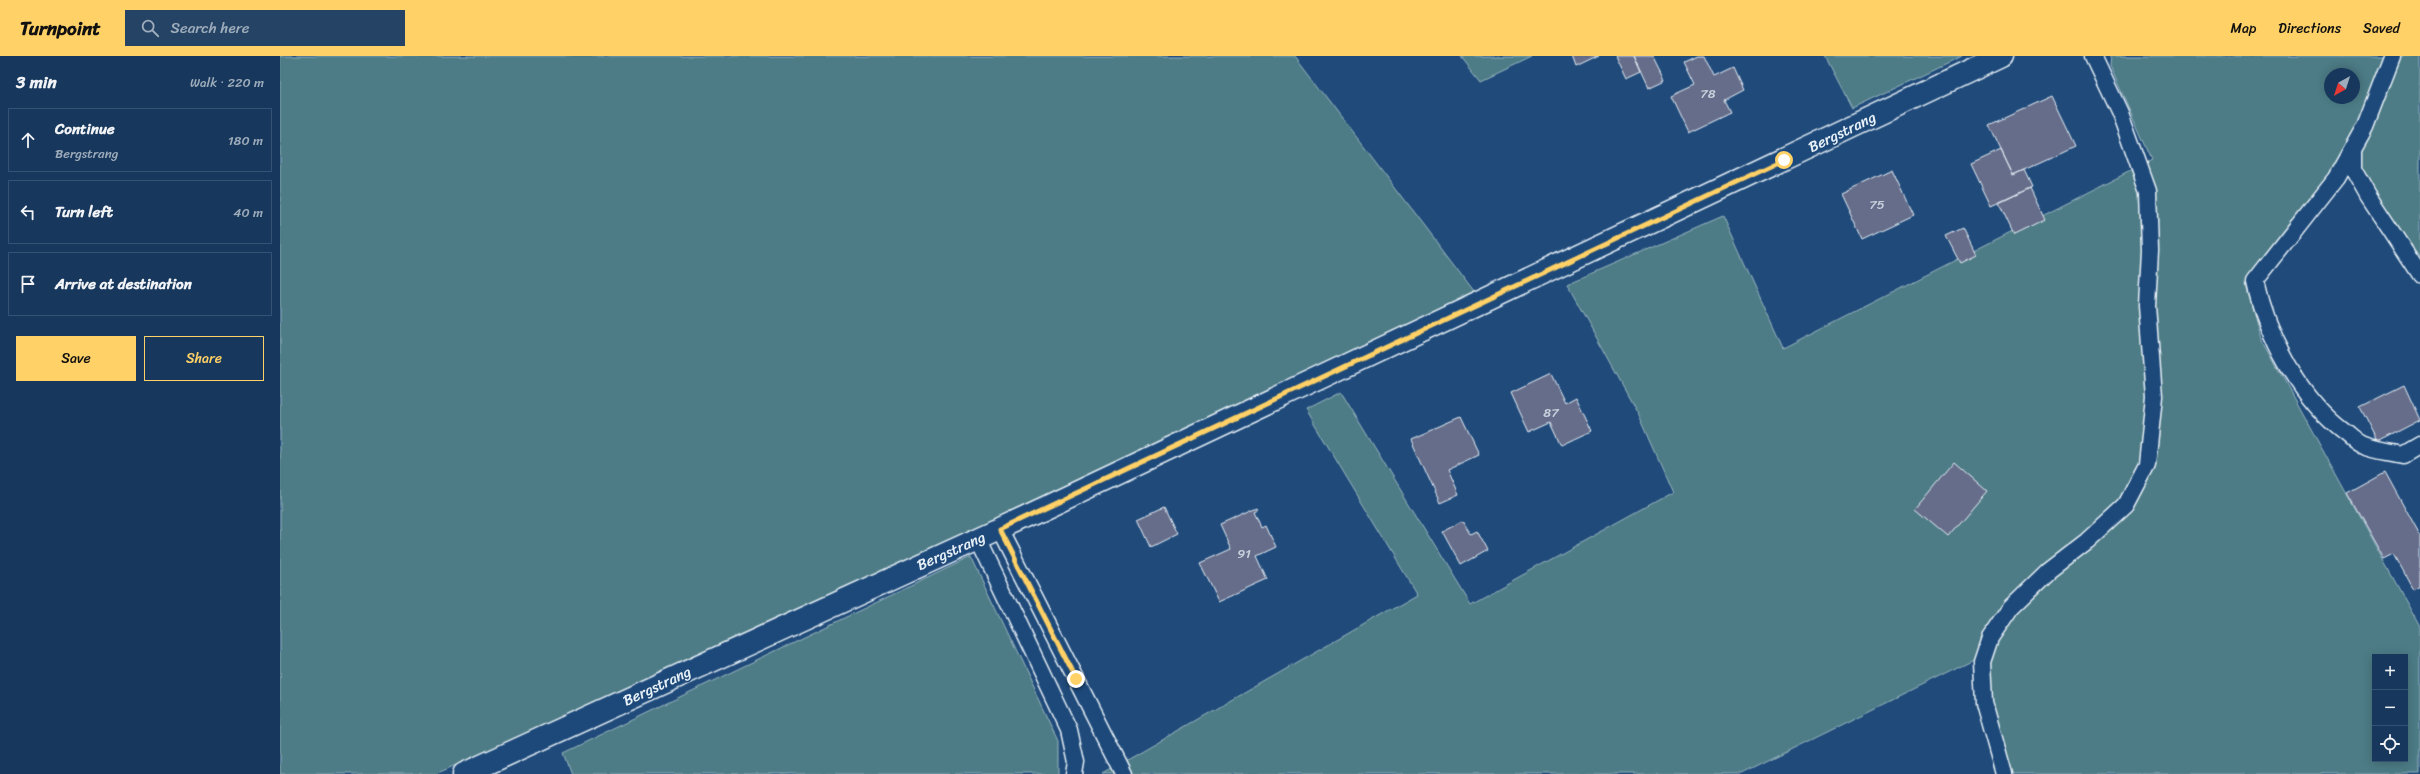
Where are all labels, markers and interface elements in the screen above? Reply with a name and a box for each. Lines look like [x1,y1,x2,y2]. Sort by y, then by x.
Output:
search box [125,10,405,46]
text: Turnpoint [20,12,101,45]
text: Search here [171,15,250,41]
text: Map [2230,16,2256,41]
text: Directions [2278,16,2341,41]
text: Saved [2363,16,2400,41]
icon: search [139,17,161,39]
text: 3 min [16,67,57,97]
north arrow [2324,68,2360,104]
text: Walk · 220 m [190,71,264,94]
house number: 78 [1700,82,1716,105]
street label: Bergstrang [1803,104,1881,160]
text: Continue [55,116,115,142]
icon: ahead [17,129,39,151]
text: 180 m [228,129,263,152]
text: Bergstrang [55,142,118,165]
route start [1775,151,1793,169]
house number: 75 [1869,193,1885,216]
text: Turn left [55,199,113,225]
icon: left [17,201,39,223]
text: 40 m [233,201,263,224]
text: Arrive at destination [55,271,192,297]
icon: arrive [17,273,39,295]
button: Save [16,336,136,381]
button: Share [144,336,264,381]
house number: 87 [1543,401,1560,424]
street label: Bergstrang [912,524,990,578]
house number: 91 [1237,542,1251,565]
map controls [2372,654,2408,762]
button: + [2372,654,2408,690]
street label: Bergstrang [618,659,696,713]
route end [1067,670,1085,688]
button: − [2372,690,2408,726]
button: locate [2372,726,2408,762]

